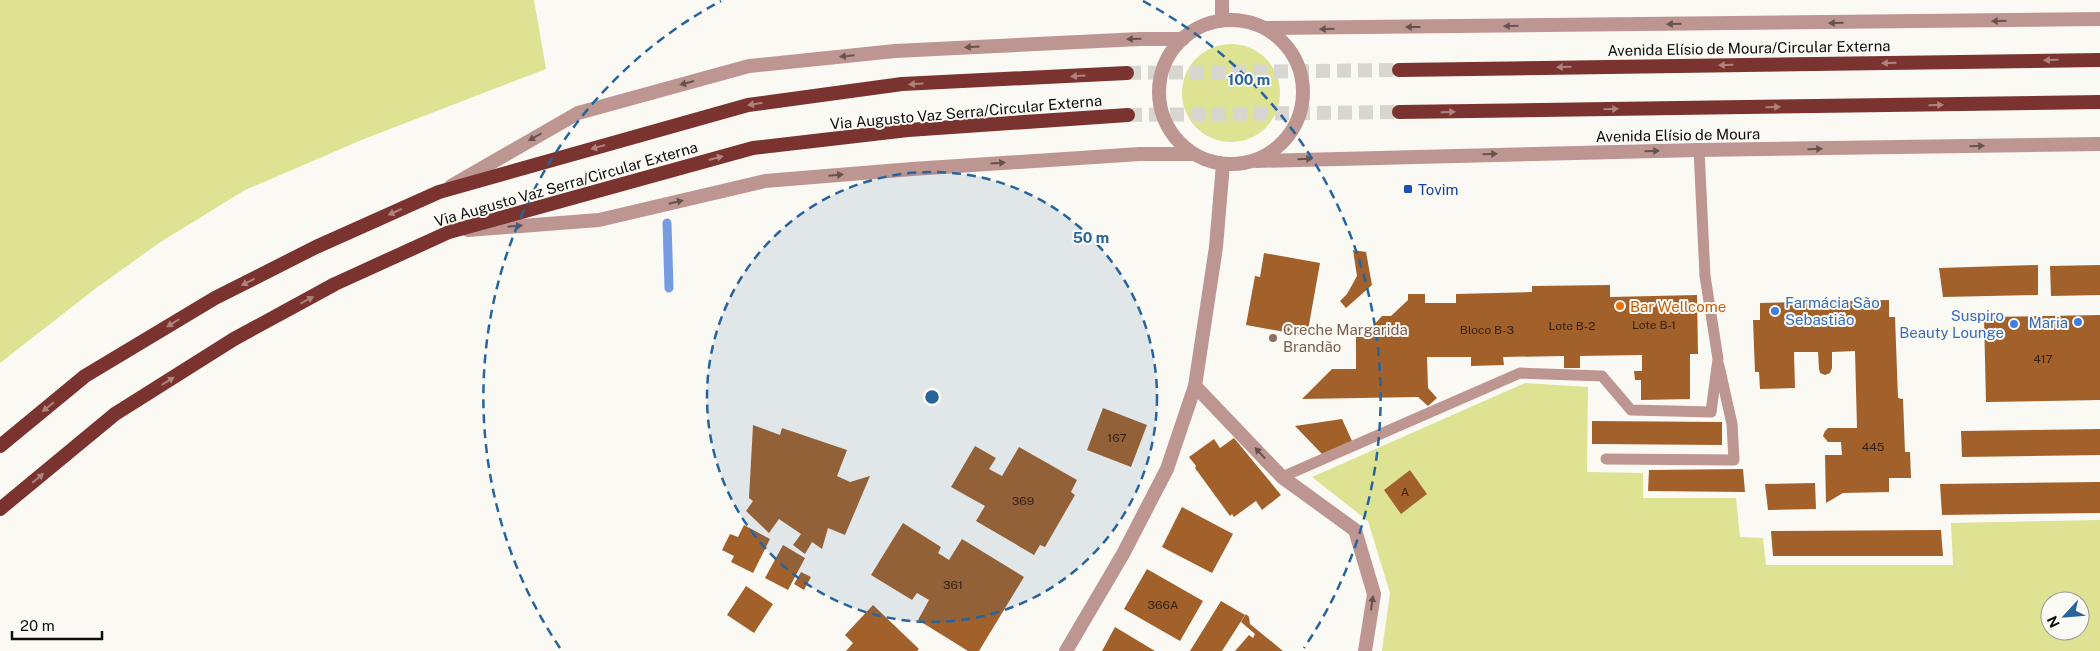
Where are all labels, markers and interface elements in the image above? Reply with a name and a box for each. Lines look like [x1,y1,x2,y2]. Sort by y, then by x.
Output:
one-way arrow [1991,17,2007,25]
one-way arrow [1828,19,1844,27]
one-way arrow [1666,20,1682,28]
one-way arrow [1503,22,1519,30]
one-way arrow [1405,23,1421,31]
one-way arrow [1319,25,1335,33]
one-way arrow [1126,36,1142,44]
street label: Avenida Elísio de Moura/Circular Externa [1607,37,1891,59]
one-way arrow [963,44,979,52]
one-way arrow [839,52,855,60]
one-way arrow [2043,57,2059,65]
one-way arrow [1881,59,1897,67]
one-way arrow [1718,61,1734,69]
one-way arrow [1556,63,1572,71]
text: 100 m [1228,71,1270,88]
one-way arrow [1070,72,1086,80]
one-way arrow [680,79,695,87]
one-way arrow [908,80,924,88]
street label: Via Augusto Vaz Serra/Circular Externa [829,92,1103,132]
one-way arrow [747,101,763,109]
one-way arrow [1928,101,1944,109]
one-way arrow [1765,103,1781,111]
one-way arrow [1603,105,1619,113]
one-way arrow [1440,107,1456,115]
street label: Avenida Elísio de Moura [1596,125,1760,145]
one-way arrow [529,133,542,142]
street label: Via Augusto Vaz Serra/Circular Externa [432,138,700,230]
one-way arrow [1970,142,1986,150]
one-way arrow [591,144,606,152]
one-way arrow [1807,145,1823,153]
one-way arrow [1645,147,1661,155]
one-way arrow [1482,150,1498,158]
one-way arrow [708,154,723,162]
one-way arrow [1297,155,1313,163]
one-way arrow [990,159,1006,167]
one-way arrow [828,171,844,179]
place label: Tovim [1418,181,1459,198]
marker: Tovim [1402,183,1414,195]
one-way arrow [668,198,683,206]
one-way arrow [388,209,402,217]
one-way arrow [508,222,524,230]
text: 50 m [1073,229,1109,246]
one-way arrow [240,278,255,286]
place label: Farmácia São Sebastião [1785,294,1880,328]
one-way arrow [301,295,314,304]
place label: Bar Wellcome [1630,298,1726,315]
marker: Bar Wellcome [1614,300,1626,312]
marker: Farmácia São Sebastião [1769,305,1781,317]
place label: Suspiro Beauty Lounge [1899,307,2004,341]
place label: Maria [2029,314,2068,331]
marker: Maria [2072,316,2084,328]
one-way arrow [167,318,180,327]
house number: Lote B-1 [1632,318,1676,332]
marker: Suspiro Beauty Lounge [2008,318,2020,330]
house number: Lote B-2 [1549,319,1595,333]
place label: Creche Margarida Brandão [1283,321,1408,355]
house number: Bloco B-3 [1460,323,1514,337]
marker: Creche Margarida Brandão [1267,332,1279,344]
house number: 417 [2033,352,2053,366]
one-way arrow [161,376,174,386]
centre of rings [923,388,941,406]
one-way arrow [42,401,55,412]
house number: 167 [1107,431,1127,445]
house number: 445 [1862,440,1885,454]
one-way arrow [1254,448,1266,460]
one-way arrow [31,472,43,484]
house number: A [1401,485,1410,499]
house number: 369 [1012,494,1034,508]
house number: 361 [943,578,963,592]
north arrow [2040,591,2090,641]
one-way arrow [1369,595,1377,611]
house number: 366A [1148,598,1179,612]
scale bar [12,608,102,640]
text: N [2044,613,2063,630]
text: 20 m [20,617,55,634]

